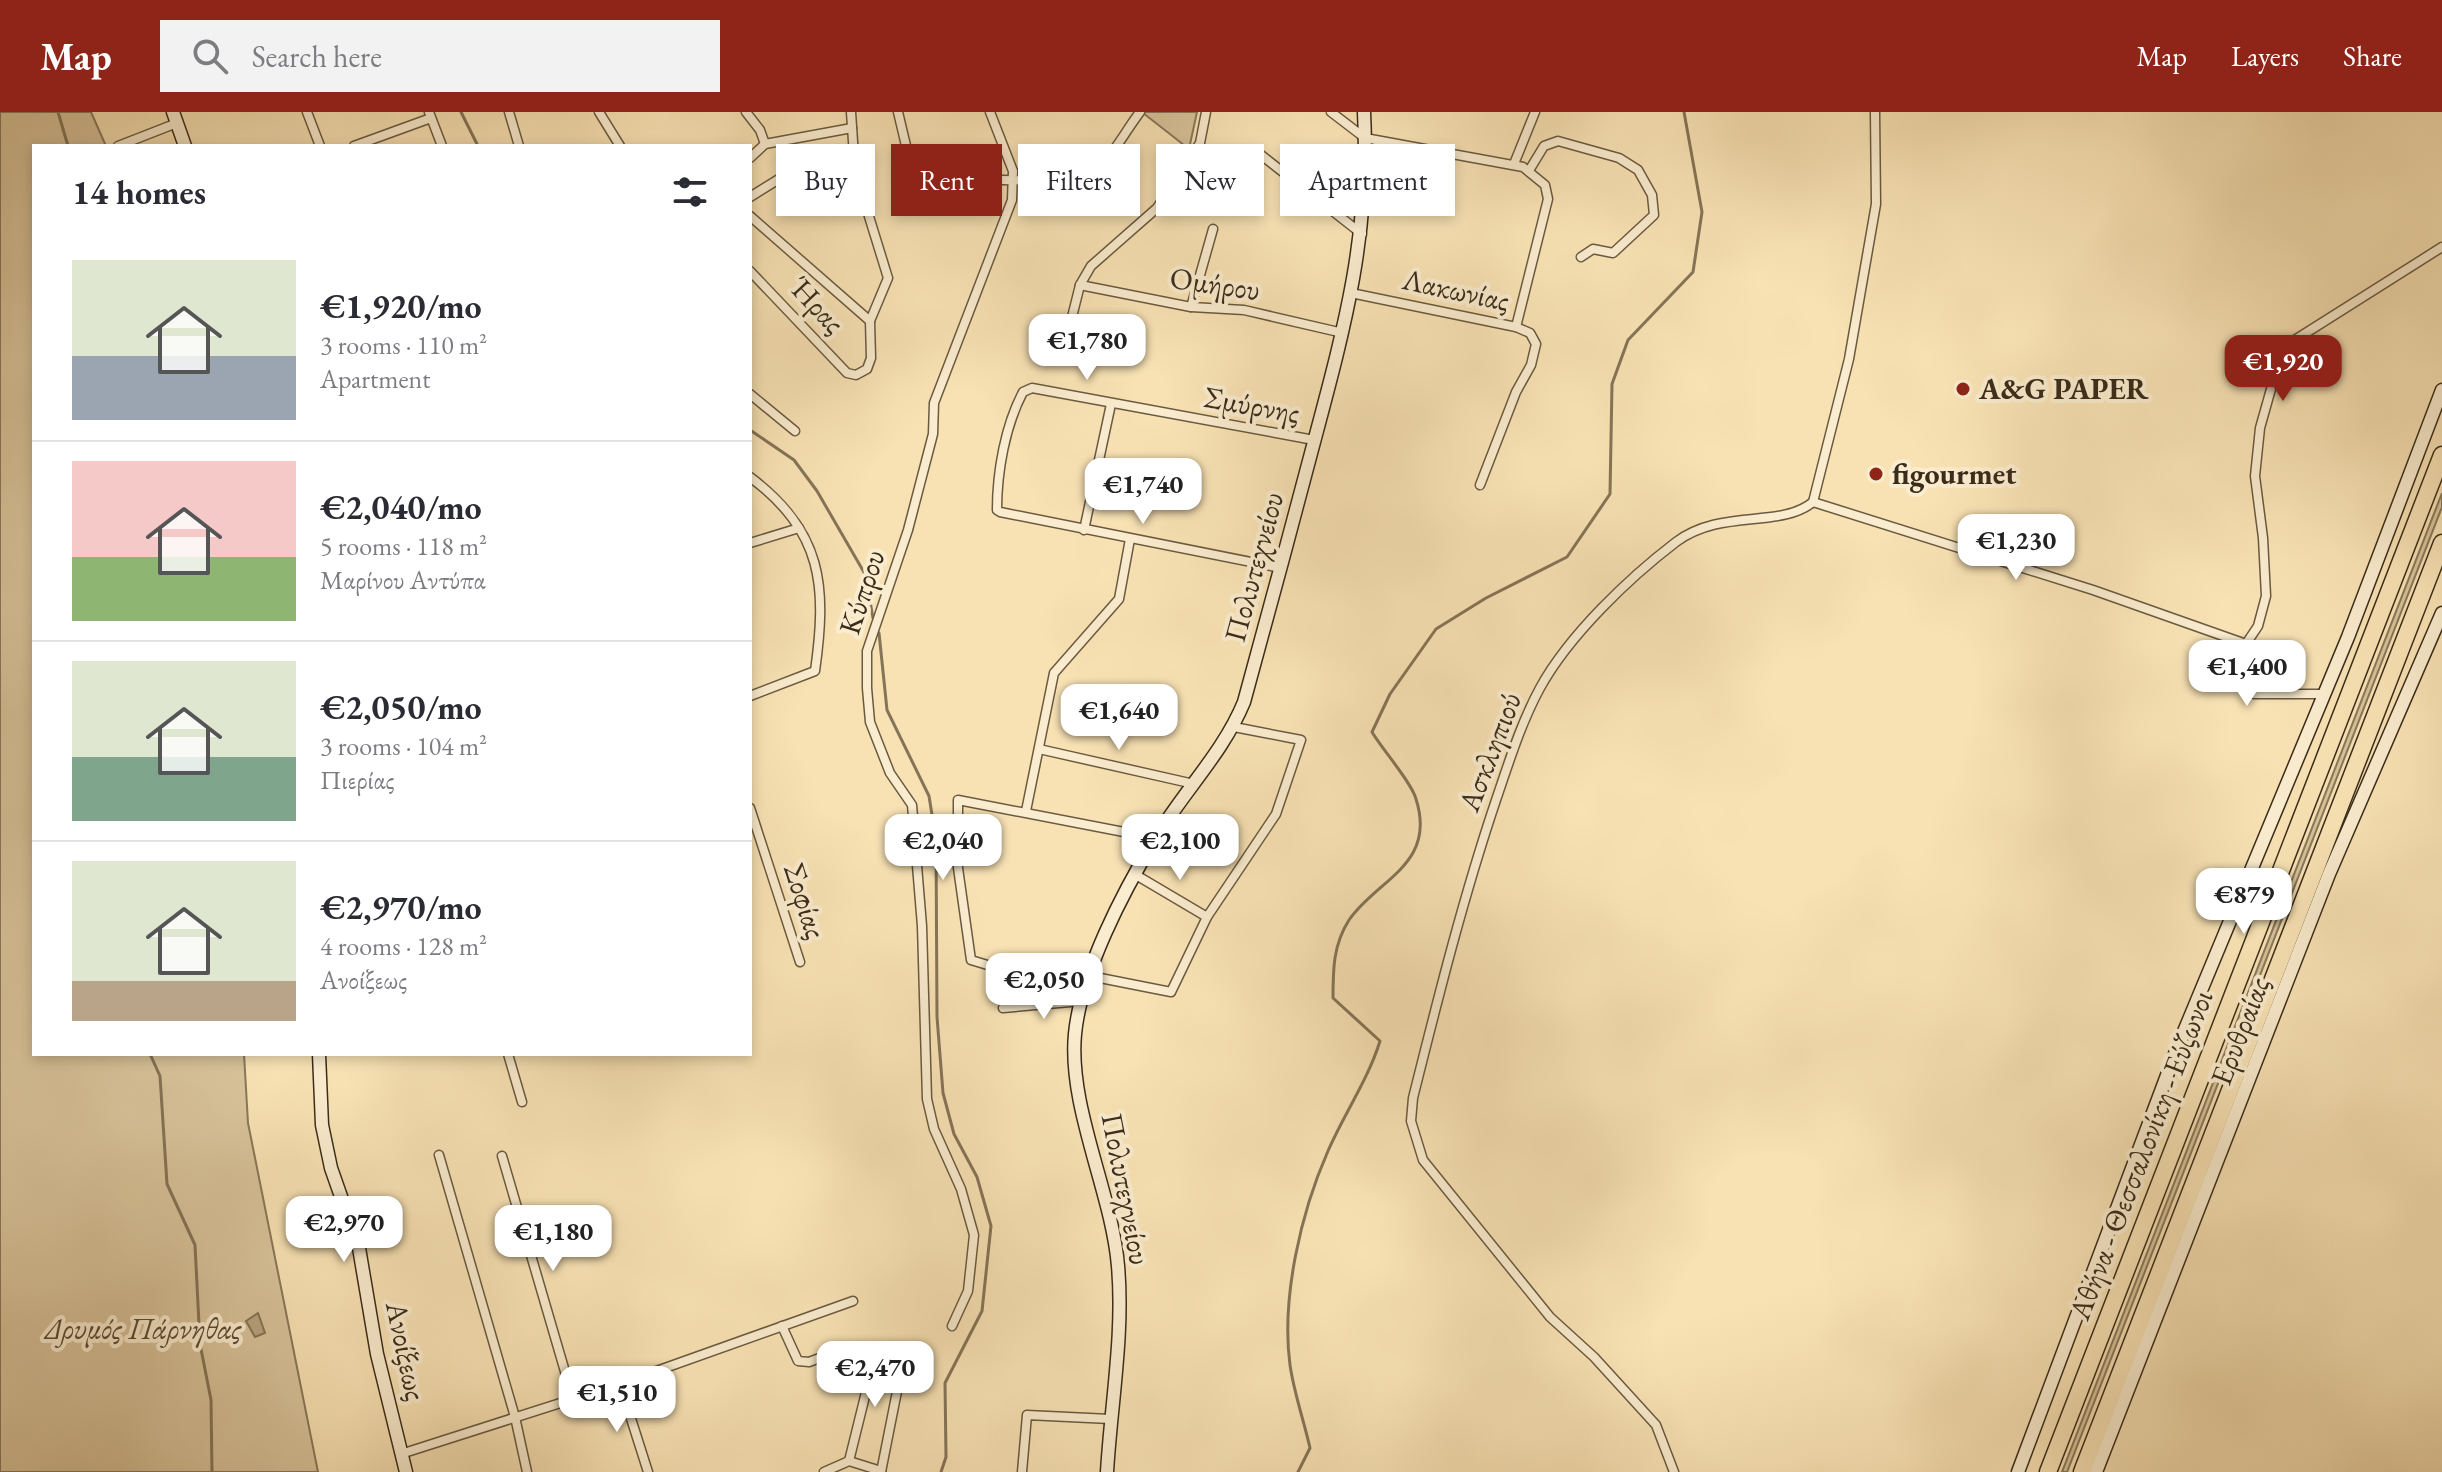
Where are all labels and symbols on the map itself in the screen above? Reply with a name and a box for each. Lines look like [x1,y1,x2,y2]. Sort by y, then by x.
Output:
street label: Ομήρου [1167,258,1263,309]
street label: Λακωνίας [1398,259,1513,320]
street label: Ήρας [781,268,854,342]
pin: €1,780 [1022,314,1152,382]
pin: €1,920 [2218,335,2348,403]
place label: A&G PAPER [1978,369,2149,408]
street label: Σμύρνης [1201,377,1303,432]
marker: A&G PAPER [1954,380,1972,398]
place label: figourmet [1892,454,2017,493]
pin: €1,740 [1078,458,1208,526]
marker: figourmet [1867,465,1885,483]
street label: Πολυτεχνείου [1215,488,1292,646]
pin: €1,230 [1951,514,2081,582]
street label: Κύπρου [830,545,893,639]
pin: €1,400 [2182,640,2312,708]
pin: €1,640 [1054,684,1184,752]
street label: Ασκληπιού [1449,687,1530,818]
pin: €2,040 [878,814,1008,882]
pin: €2,100 [1115,814,1245,882]
street label: Σοφίας [775,858,836,944]
pin: €879 [2197,868,2291,936]
pin: €2,050 [979,953,1109,1021]
street label: Ερυθραίας [2201,971,2278,1091]
street label: Αθήνα - Θεσσαλονίκη - Εύζωνοι [2059,984,2221,1326]
street label: Πολυτεχνείου [1093,1110,1160,1268]
pin: €2,970 [279,1196,409,1264]
pin: €1,180 [488,1205,618,1273]
street label: Ανοίξεως [377,1297,436,1404]
park label: Δρυμός Πάρνηθας [43,1309,243,1348]
pin: €2,470 [810,1341,940,1409]
pin: €1,510 [552,1366,682,1434]

